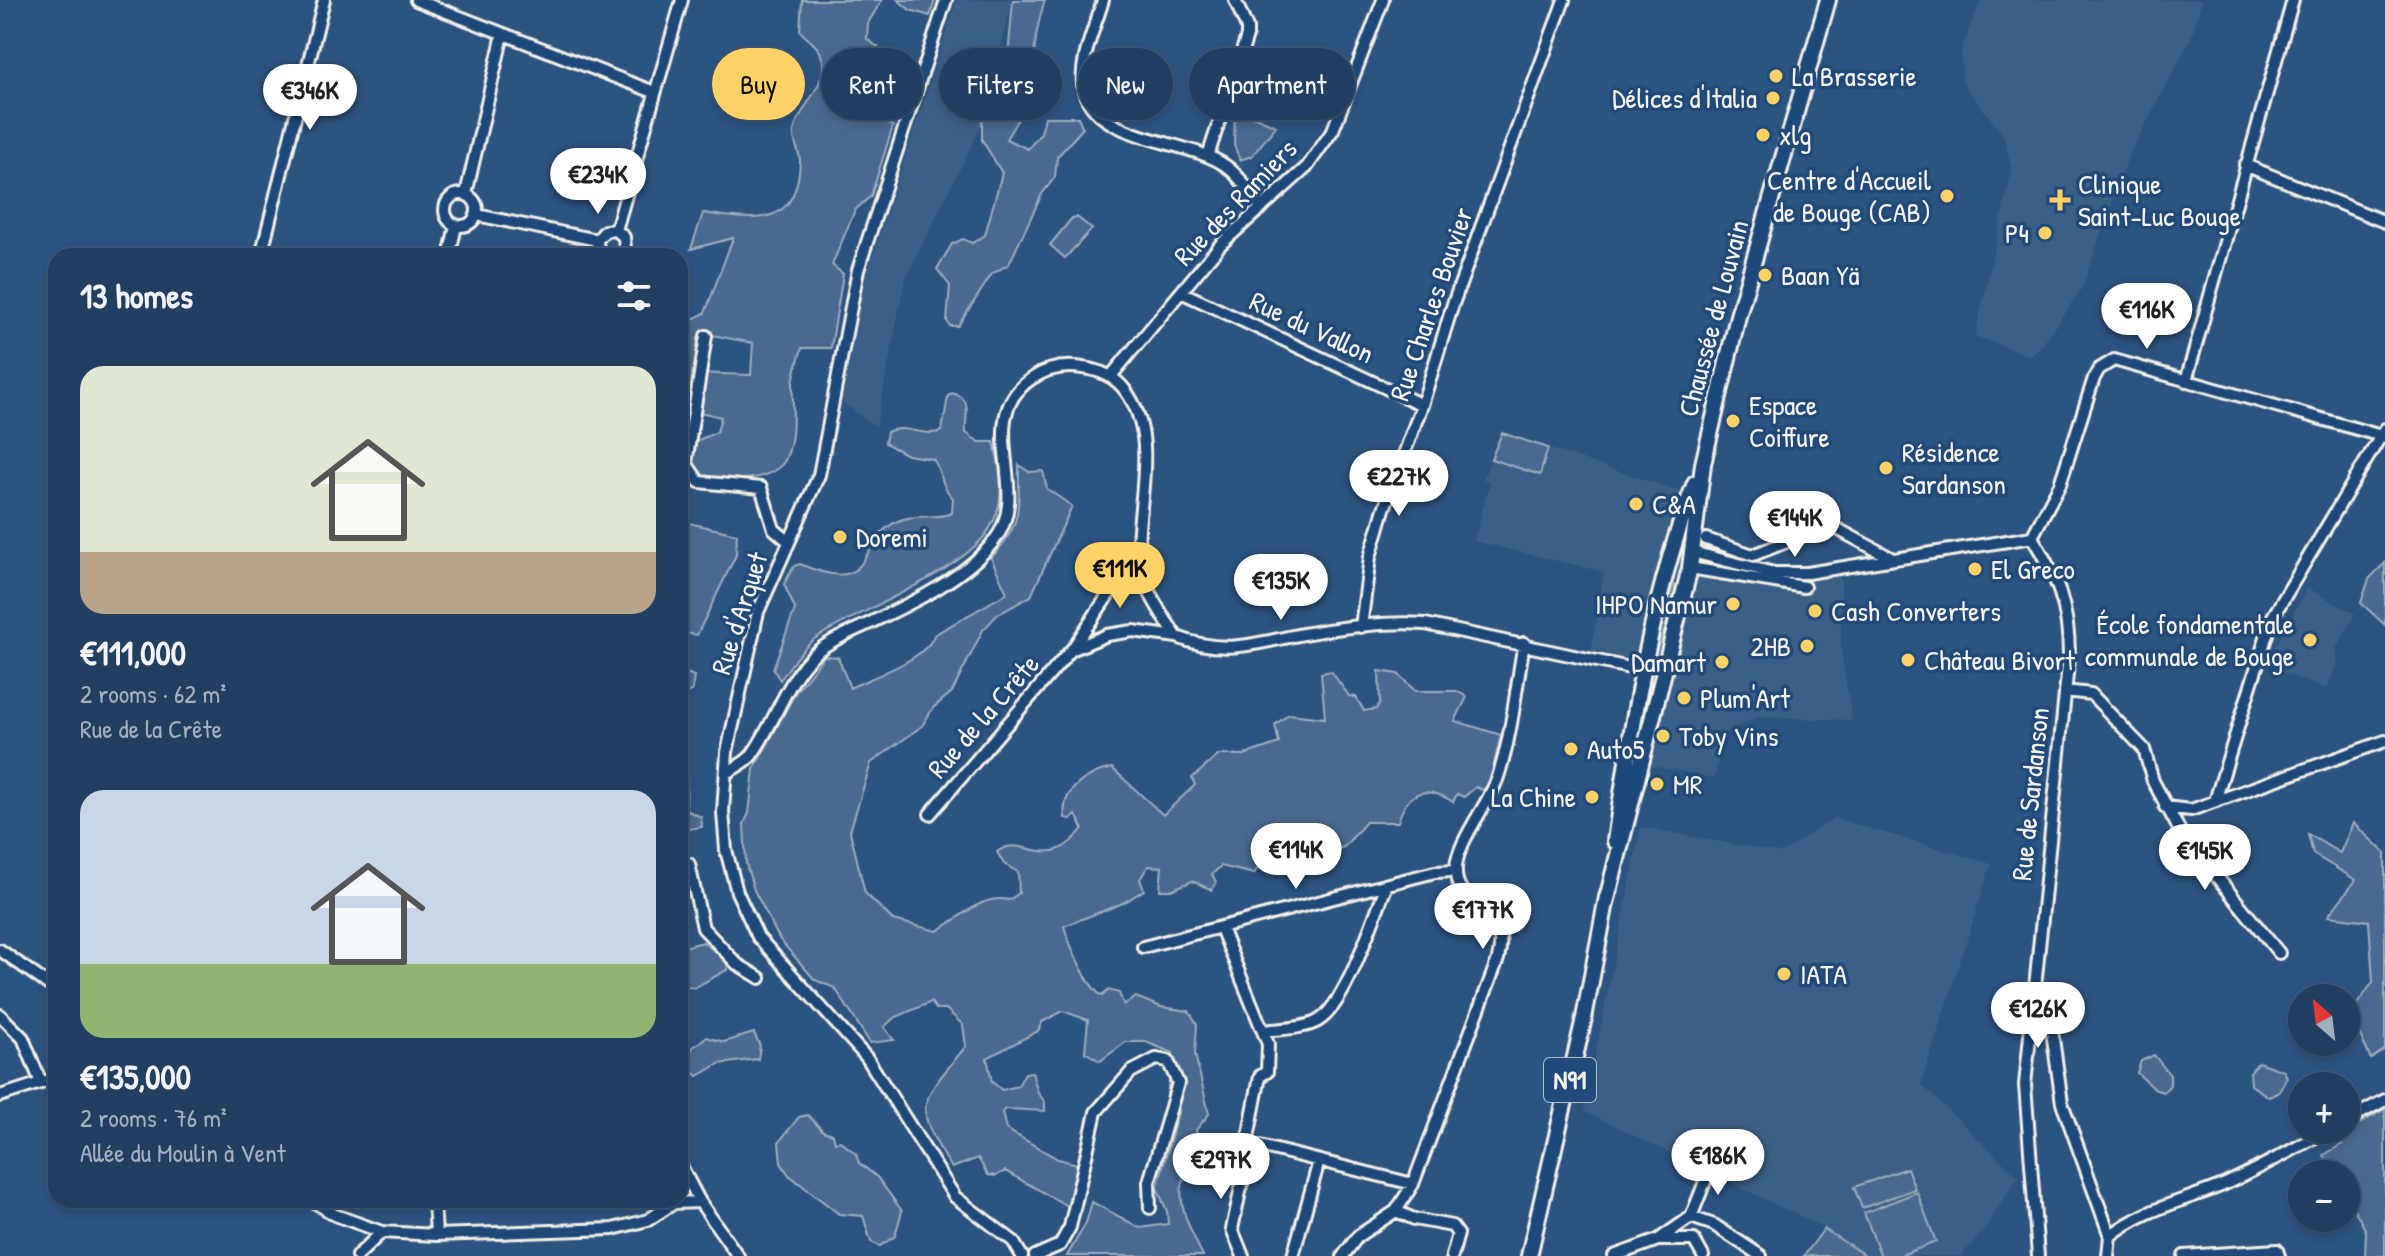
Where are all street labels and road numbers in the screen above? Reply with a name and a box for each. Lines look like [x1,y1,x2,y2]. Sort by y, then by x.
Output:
street label: Rue des Ramiers [1165,130,1305,274]
street label: Rue Charles Bouvier [1380,202,1482,406]
street label: Chaussée de Louvain [1668,215,1758,421]
street label: Rue du Vallon [1244,282,1380,372]
street label: Rue d'Arquet [701,547,777,679]
street label: Rue de la Crête [918,646,1048,786]
street label: Rue de Sardanson [2002,706,2058,882]
road number: N91 [1544,1058,1596,1102]

